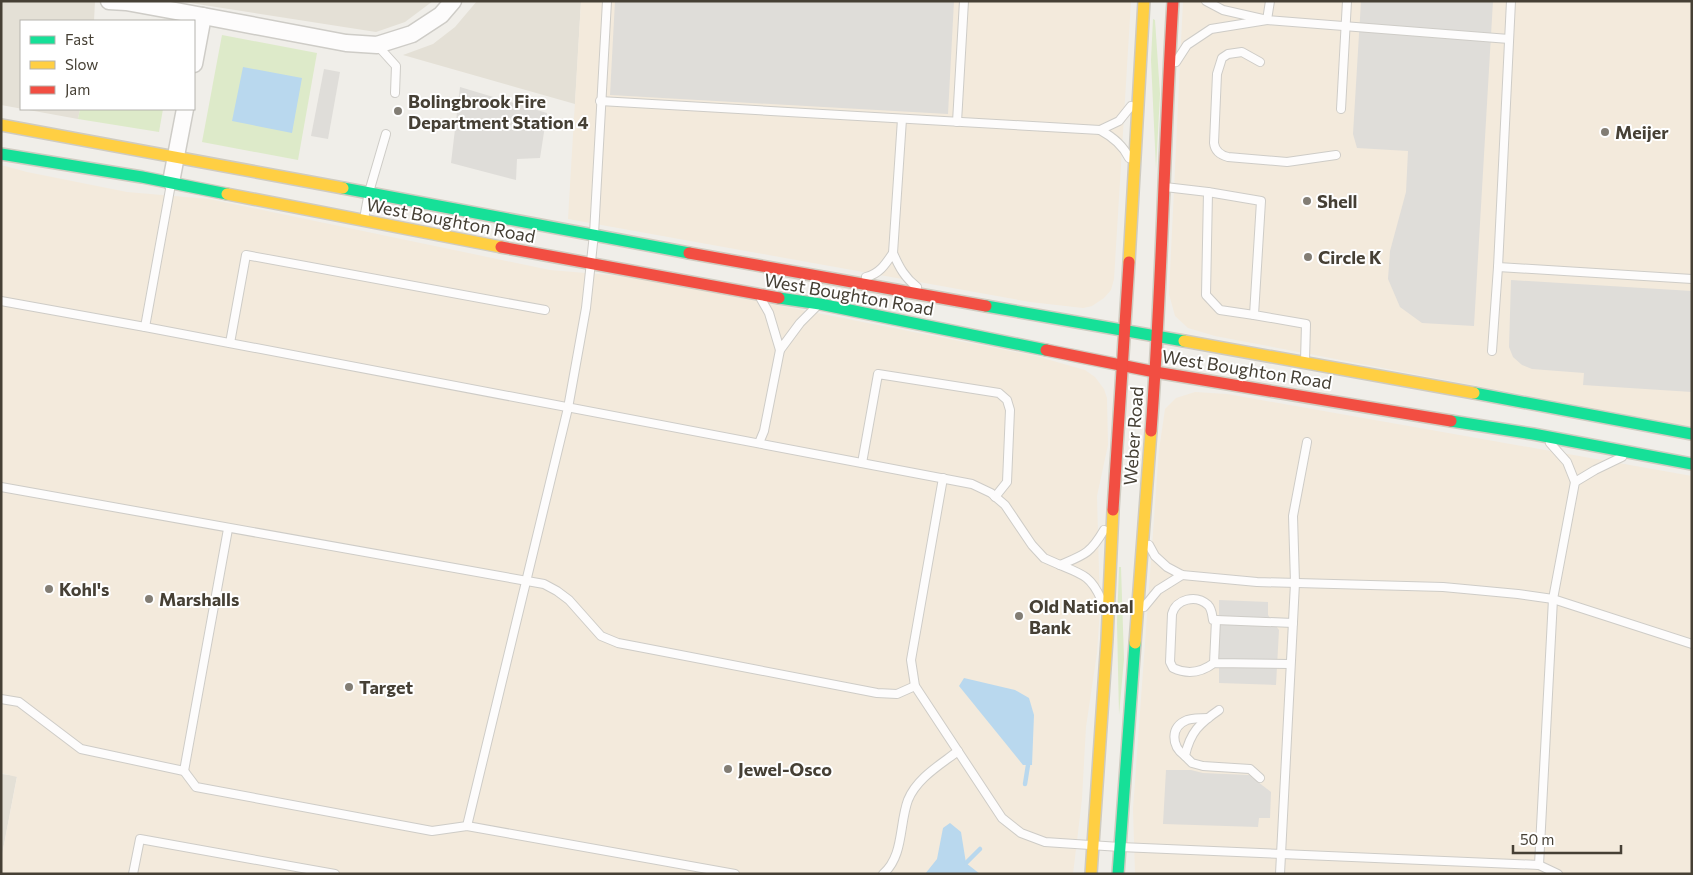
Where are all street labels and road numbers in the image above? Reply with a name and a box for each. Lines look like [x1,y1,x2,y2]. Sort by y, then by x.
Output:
street label: West Boughton Road [365,193,537,247]
street label: West Boughton Road [762,268,936,320]
street label: West Boughton Road [1160,345,1334,393]
street label: Weber Road [1119,386,1147,486]

